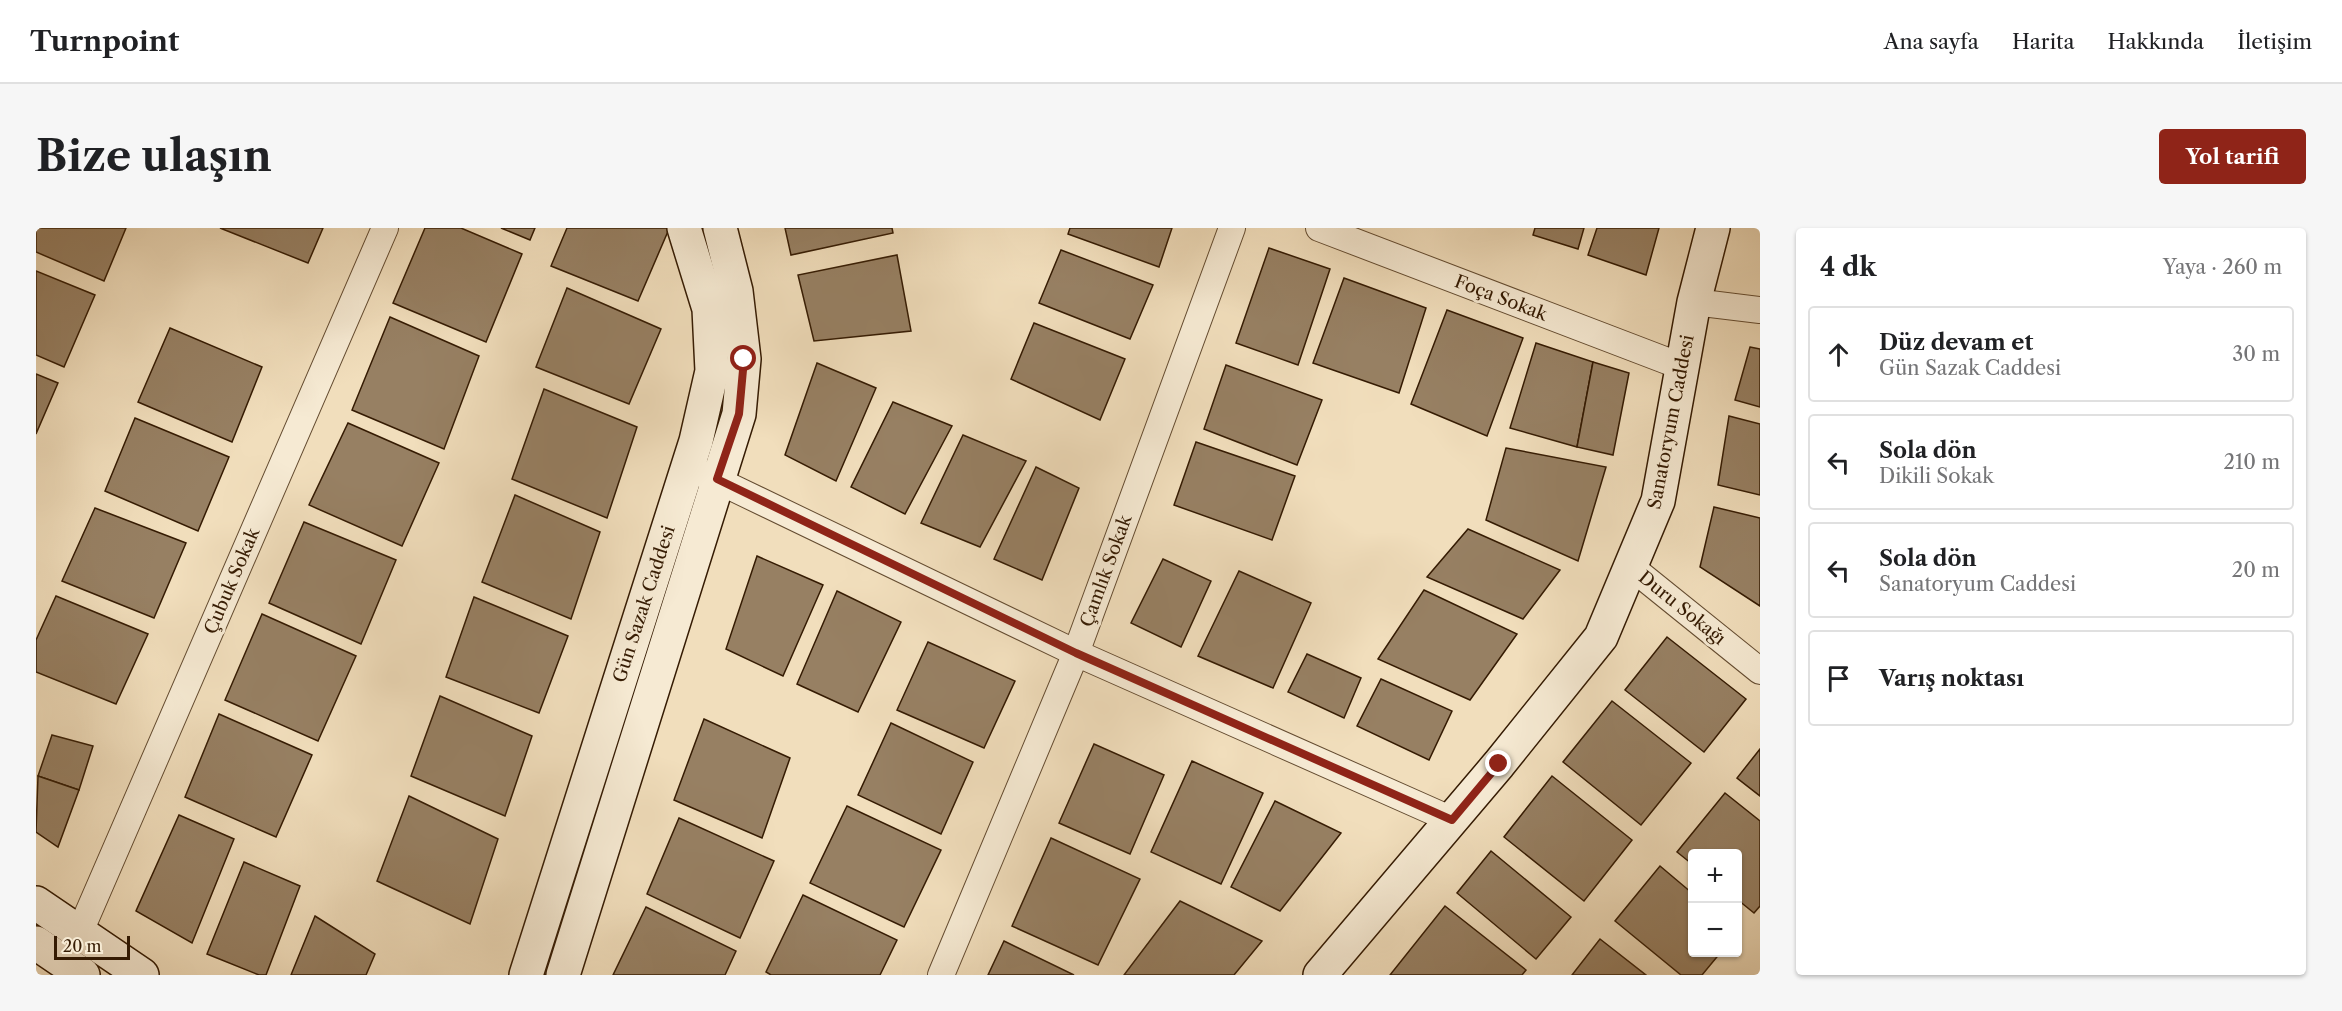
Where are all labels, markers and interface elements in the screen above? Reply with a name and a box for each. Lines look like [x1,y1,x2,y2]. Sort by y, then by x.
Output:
text: Turnpoint [30,24,179,58]
text: Ana sayfa [1884,29,1979,54]
text: Harita [2012,29,2075,54]
text: Hakkında [2108,29,2204,54]
text: İletişim [2237,29,2312,54]
button: Yol tarifi [2159,129,2306,184]
text: Bize ulaşın [36,130,272,182]
text: 4 dk [1820,251,1876,283]
text: Yaya · 260 m [2163,255,2282,279]
street label: Foça Sokak [1452,270,1552,326]
text: Düz devam et [1879,329,2033,356]
street label: Sanatoryum Caddesi [1643,332,1699,511]
icon: ahead [1822,338,1855,371]
text: 30 m [2232,342,2280,366]
route start [730,345,756,371]
text: Gün Sazak Caddesi [1879,356,2061,380]
text: Sola dön [1879,437,1977,464]
icon: left [1822,446,1855,479]
text: 210 m [2223,450,2280,474]
text: Dikili Sokak [1879,464,1994,488]
street label: Çamlık Sokak [1076,511,1137,630]
street label: Gün Sazak Caddesi [608,522,680,685]
street label: Çubuk Sokak [200,523,265,638]
text: Sola dön [1879,545,1977,572]
icon: left [1822,554,1855,587]
text: 20 m [2232,558,2280,582]
street label: Duru Sokağı [1634,566,1730,650]
text: Sanatoryum Caddesi [1879,572,2076,596]
icon: arrive [1822,662,1855,695]
text: Varış noktası [1879,665,2024,692]
route end [1485,750,1511,776]
map controls [1688,849,1742,957]
button: + [1688,849,1742,903]
button: − [1688,903,1742,957]
scale bar [54,933,130,960]
text: 20 m [63,936,102,956]

